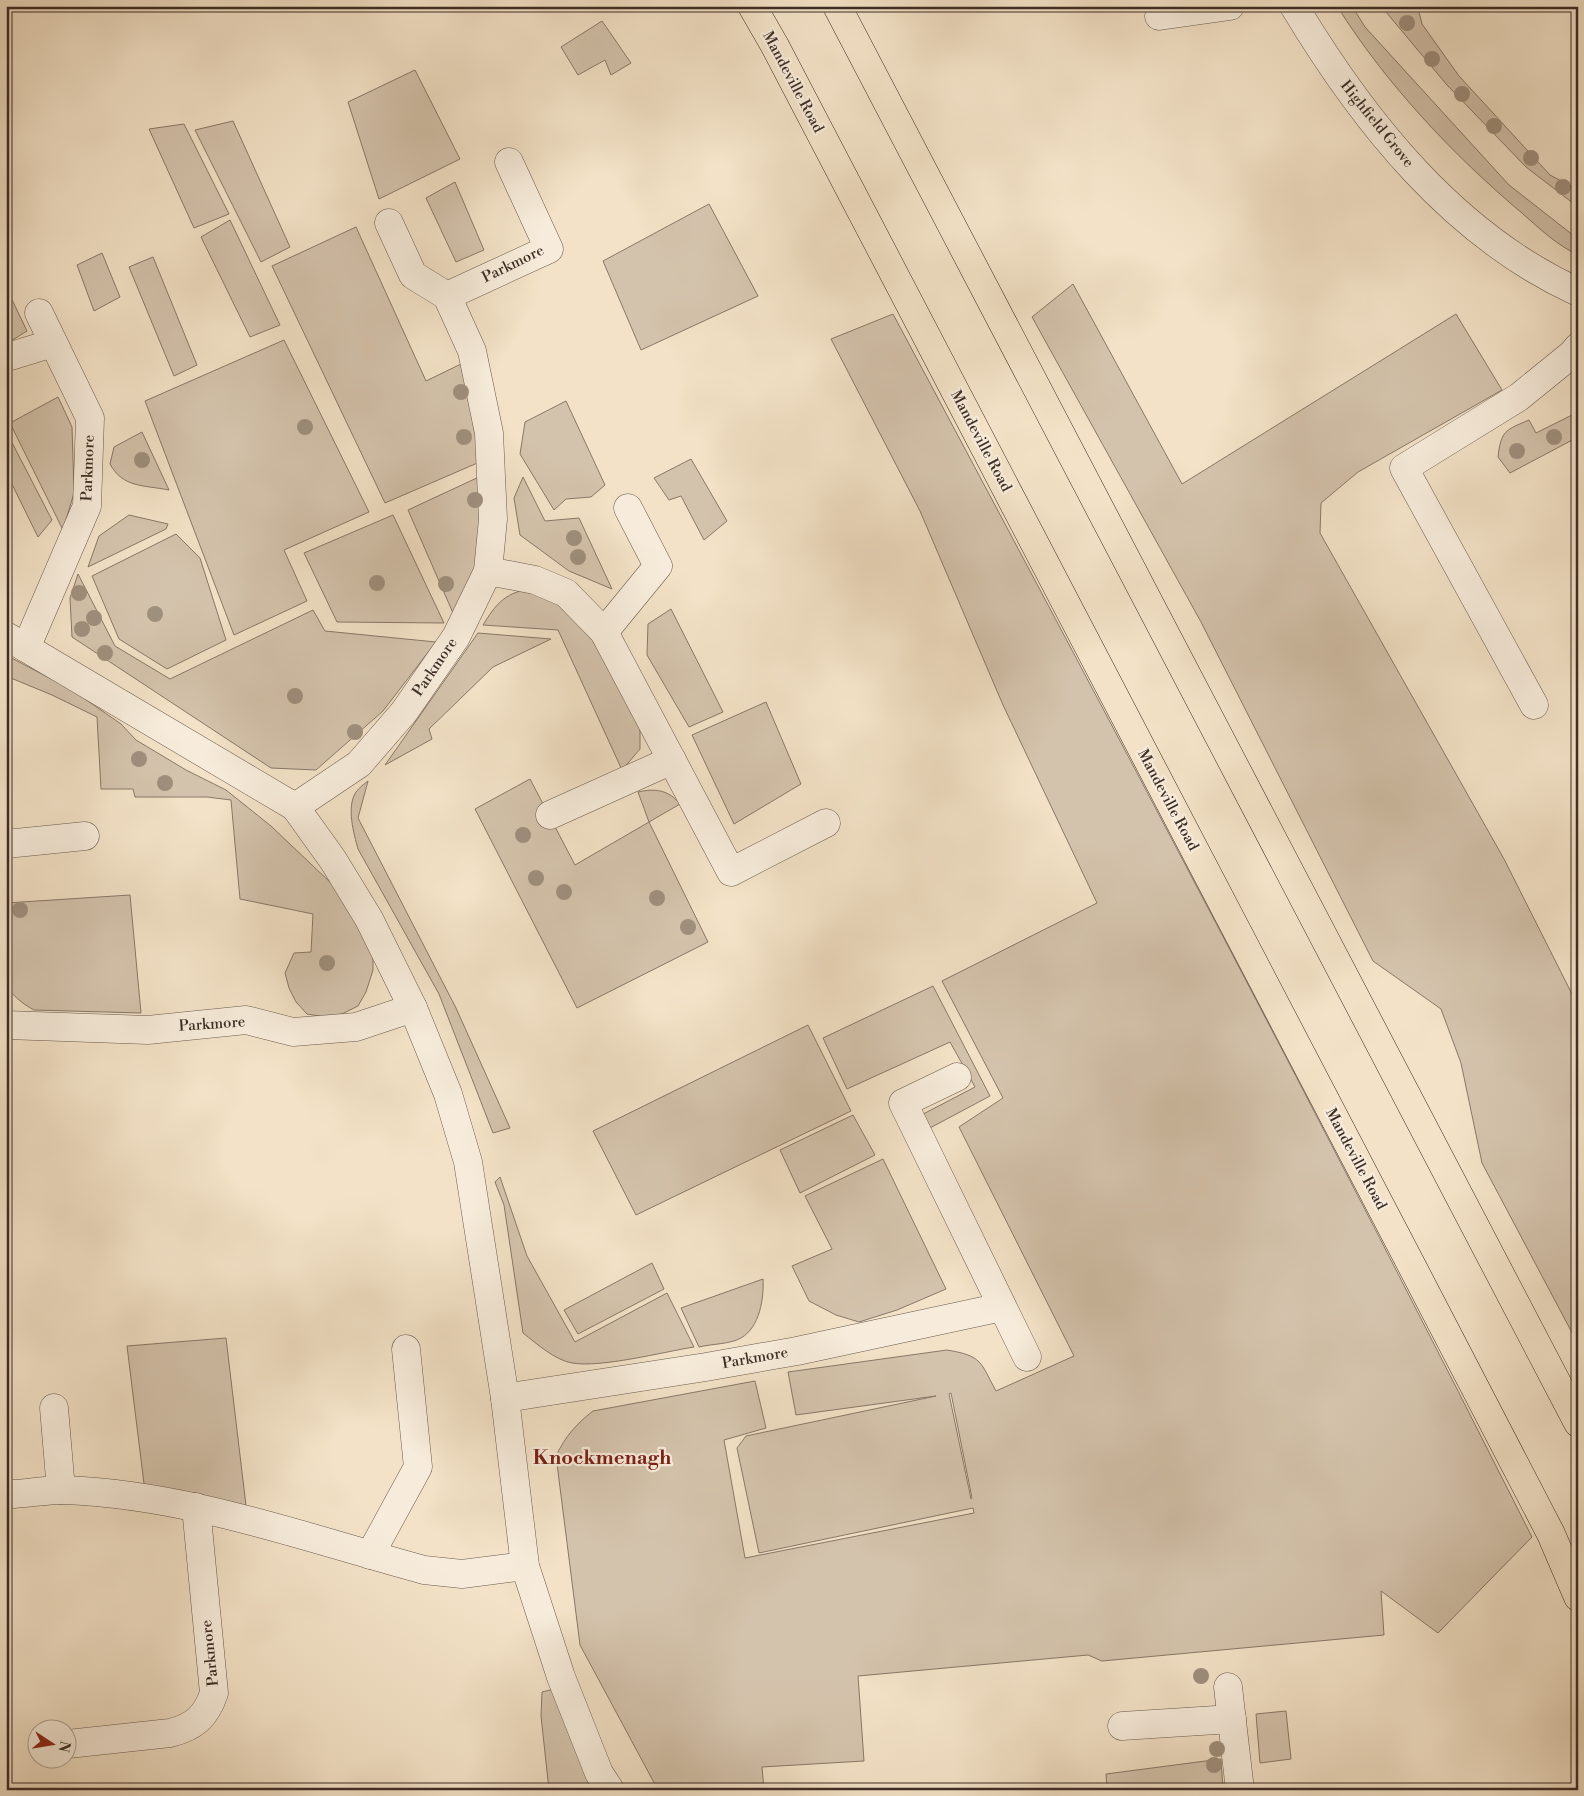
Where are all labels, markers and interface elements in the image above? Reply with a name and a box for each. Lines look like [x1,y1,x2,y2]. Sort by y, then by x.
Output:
street label: Mandeville Road [758,28,828,137]
street label: Highfield Grove [1336,77,1418,171]
street label: Parkmore [479,241,547,287]
street label: Mandeville Road [946,387,1016,496]
street label: Parkmore [77,434,99,502]
street label: Parkmore [408,634,462,700]
street label: Mandeville Road [1133,746,1203,855]
street label: Parkmore [178,1012,246,1036]
street label: Mandeville Road [1321,1105,1391,1214]
street label: Parkmore [720,1343,790,1373]
district label: Knockmenagh [533,1446,672,1471]
street label: Parkmore [197,1619,223,1687]
north arrow [28,1718,78,1768]
text: N [54,1739,74,1754]

